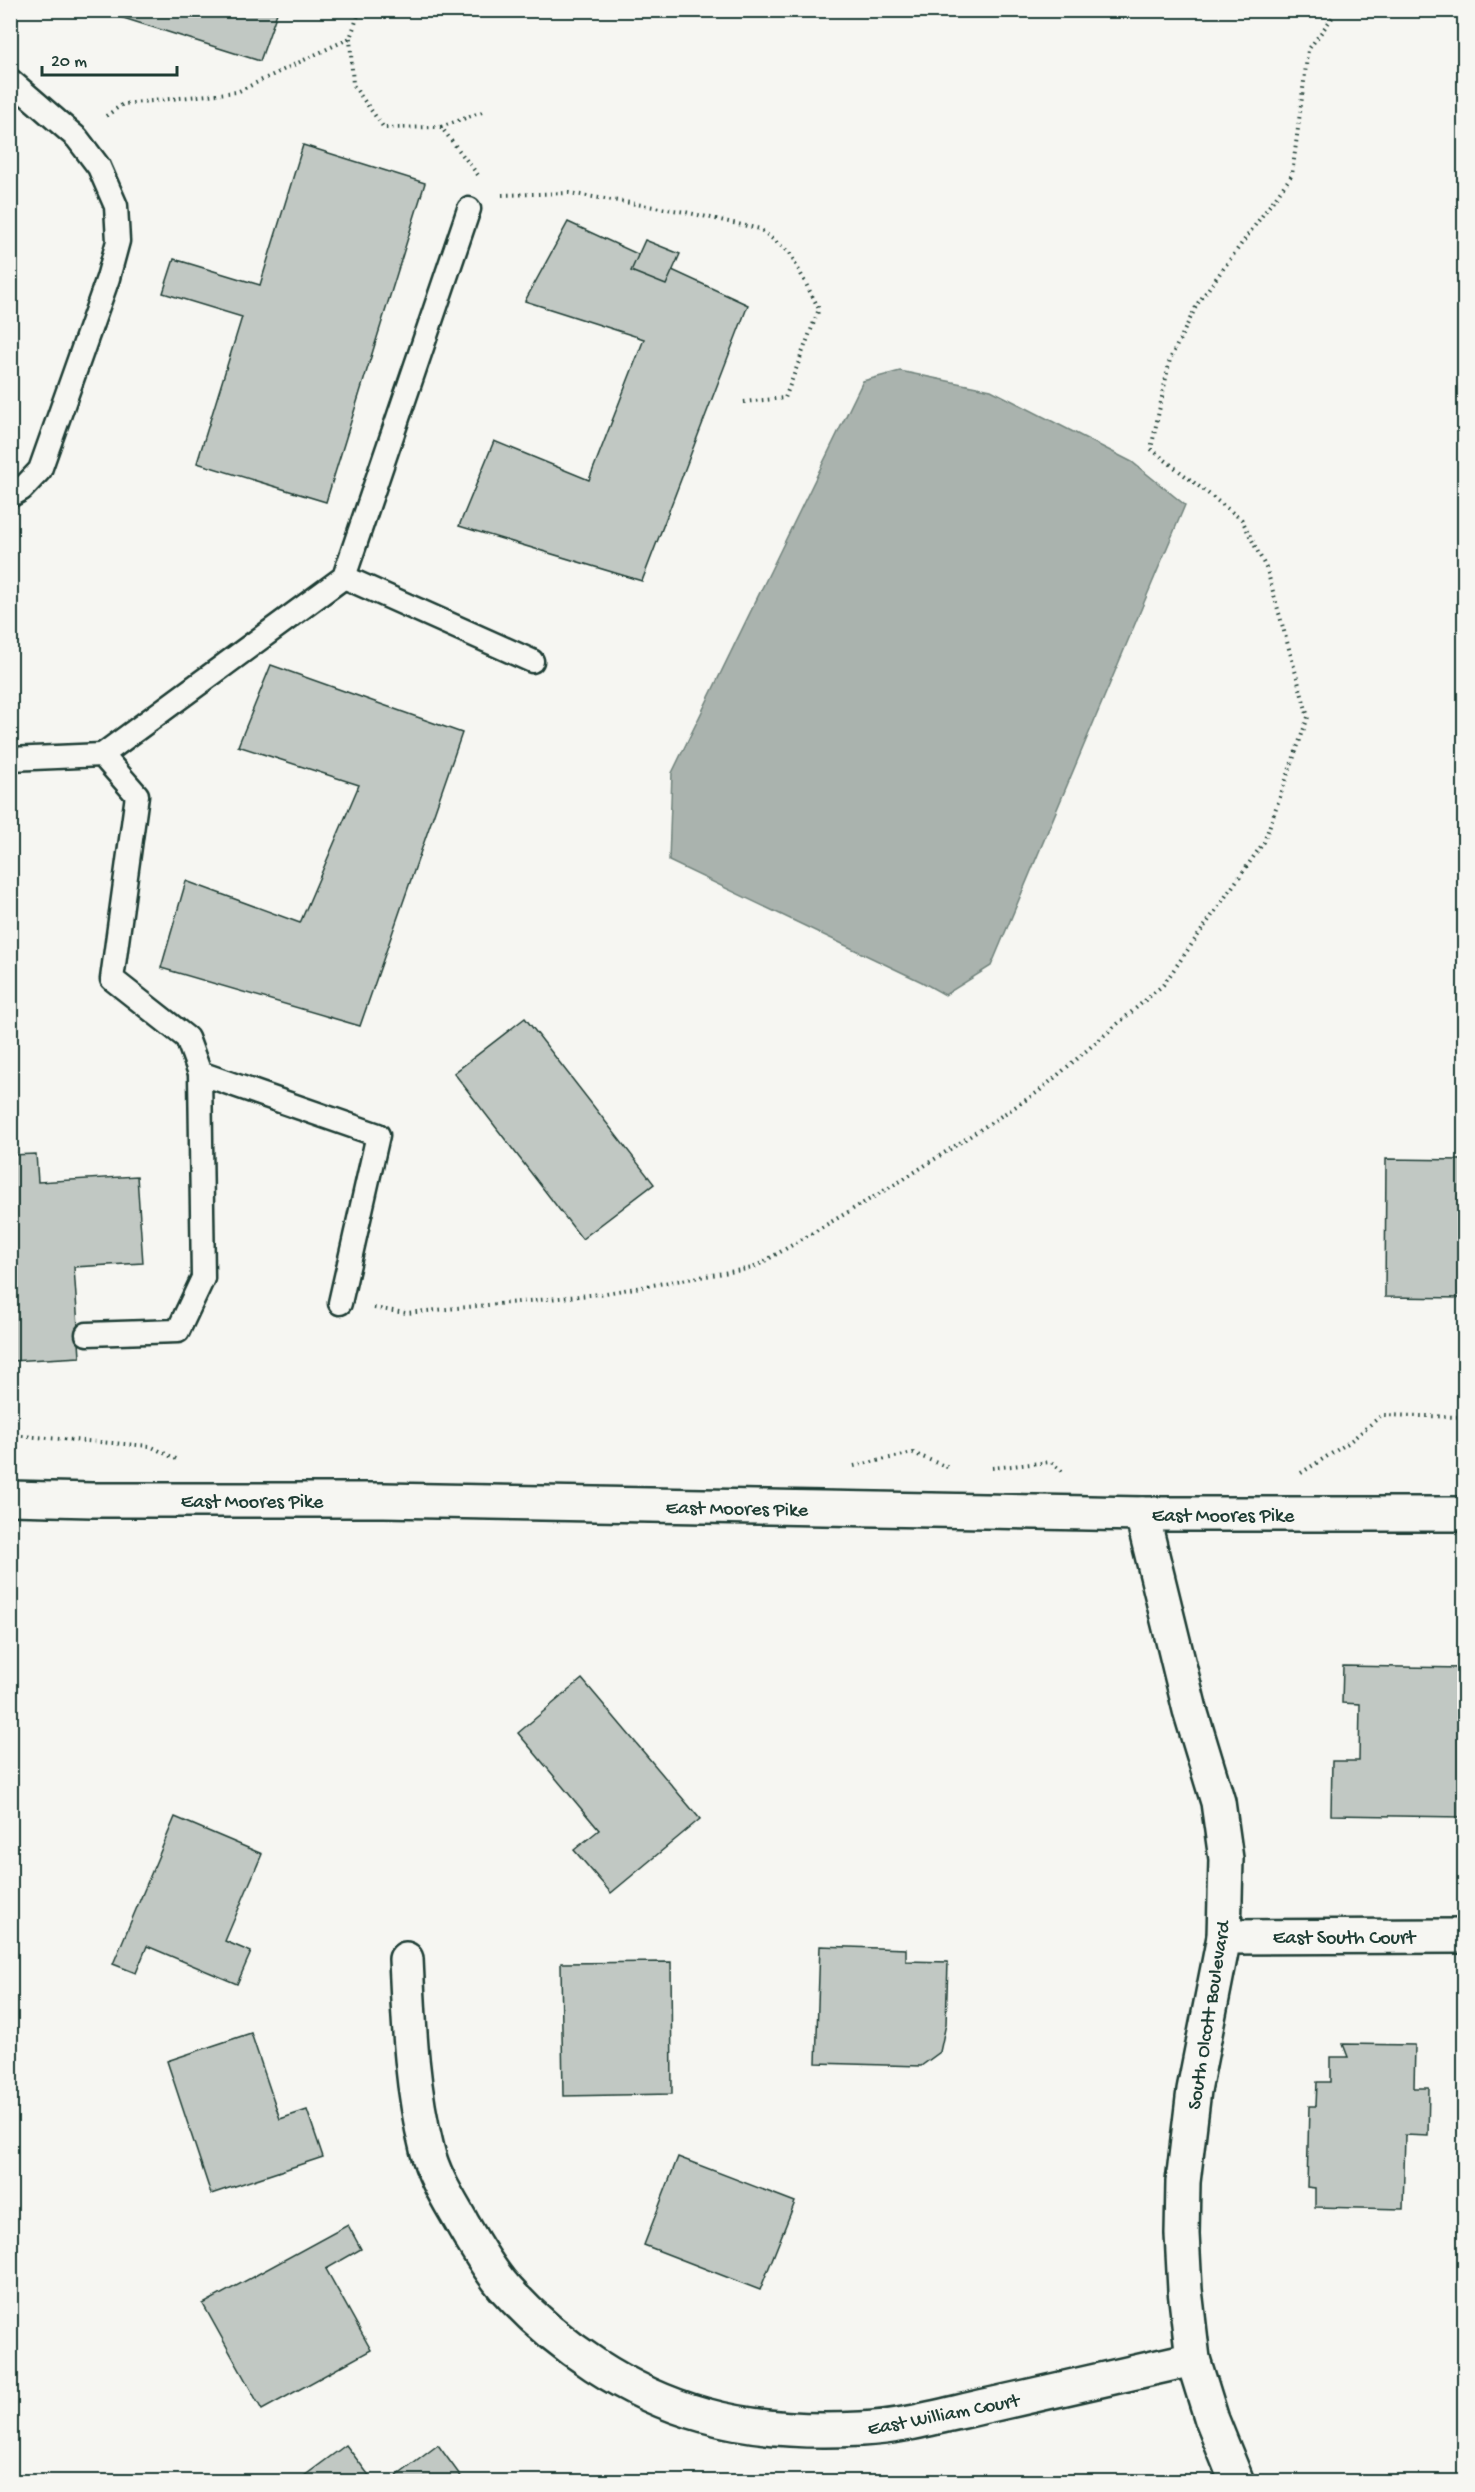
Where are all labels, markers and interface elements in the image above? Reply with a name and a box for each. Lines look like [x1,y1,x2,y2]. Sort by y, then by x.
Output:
scale bar [42,39,177,77]
text: 20 m [51,52,87,73]
street label: East Moores Pike [181,1492,324,1515]
street label: East Moores Pike [665,1498,809,1523]
street label: East Moores Pike [1152,1506,1295,1529]
street label: South Olcott Boulevard [1184,1917,1237,2112]
street label: East South Court [1273,1928,1417,1951]
street label: East William Court [866,2390,1023,2442]

